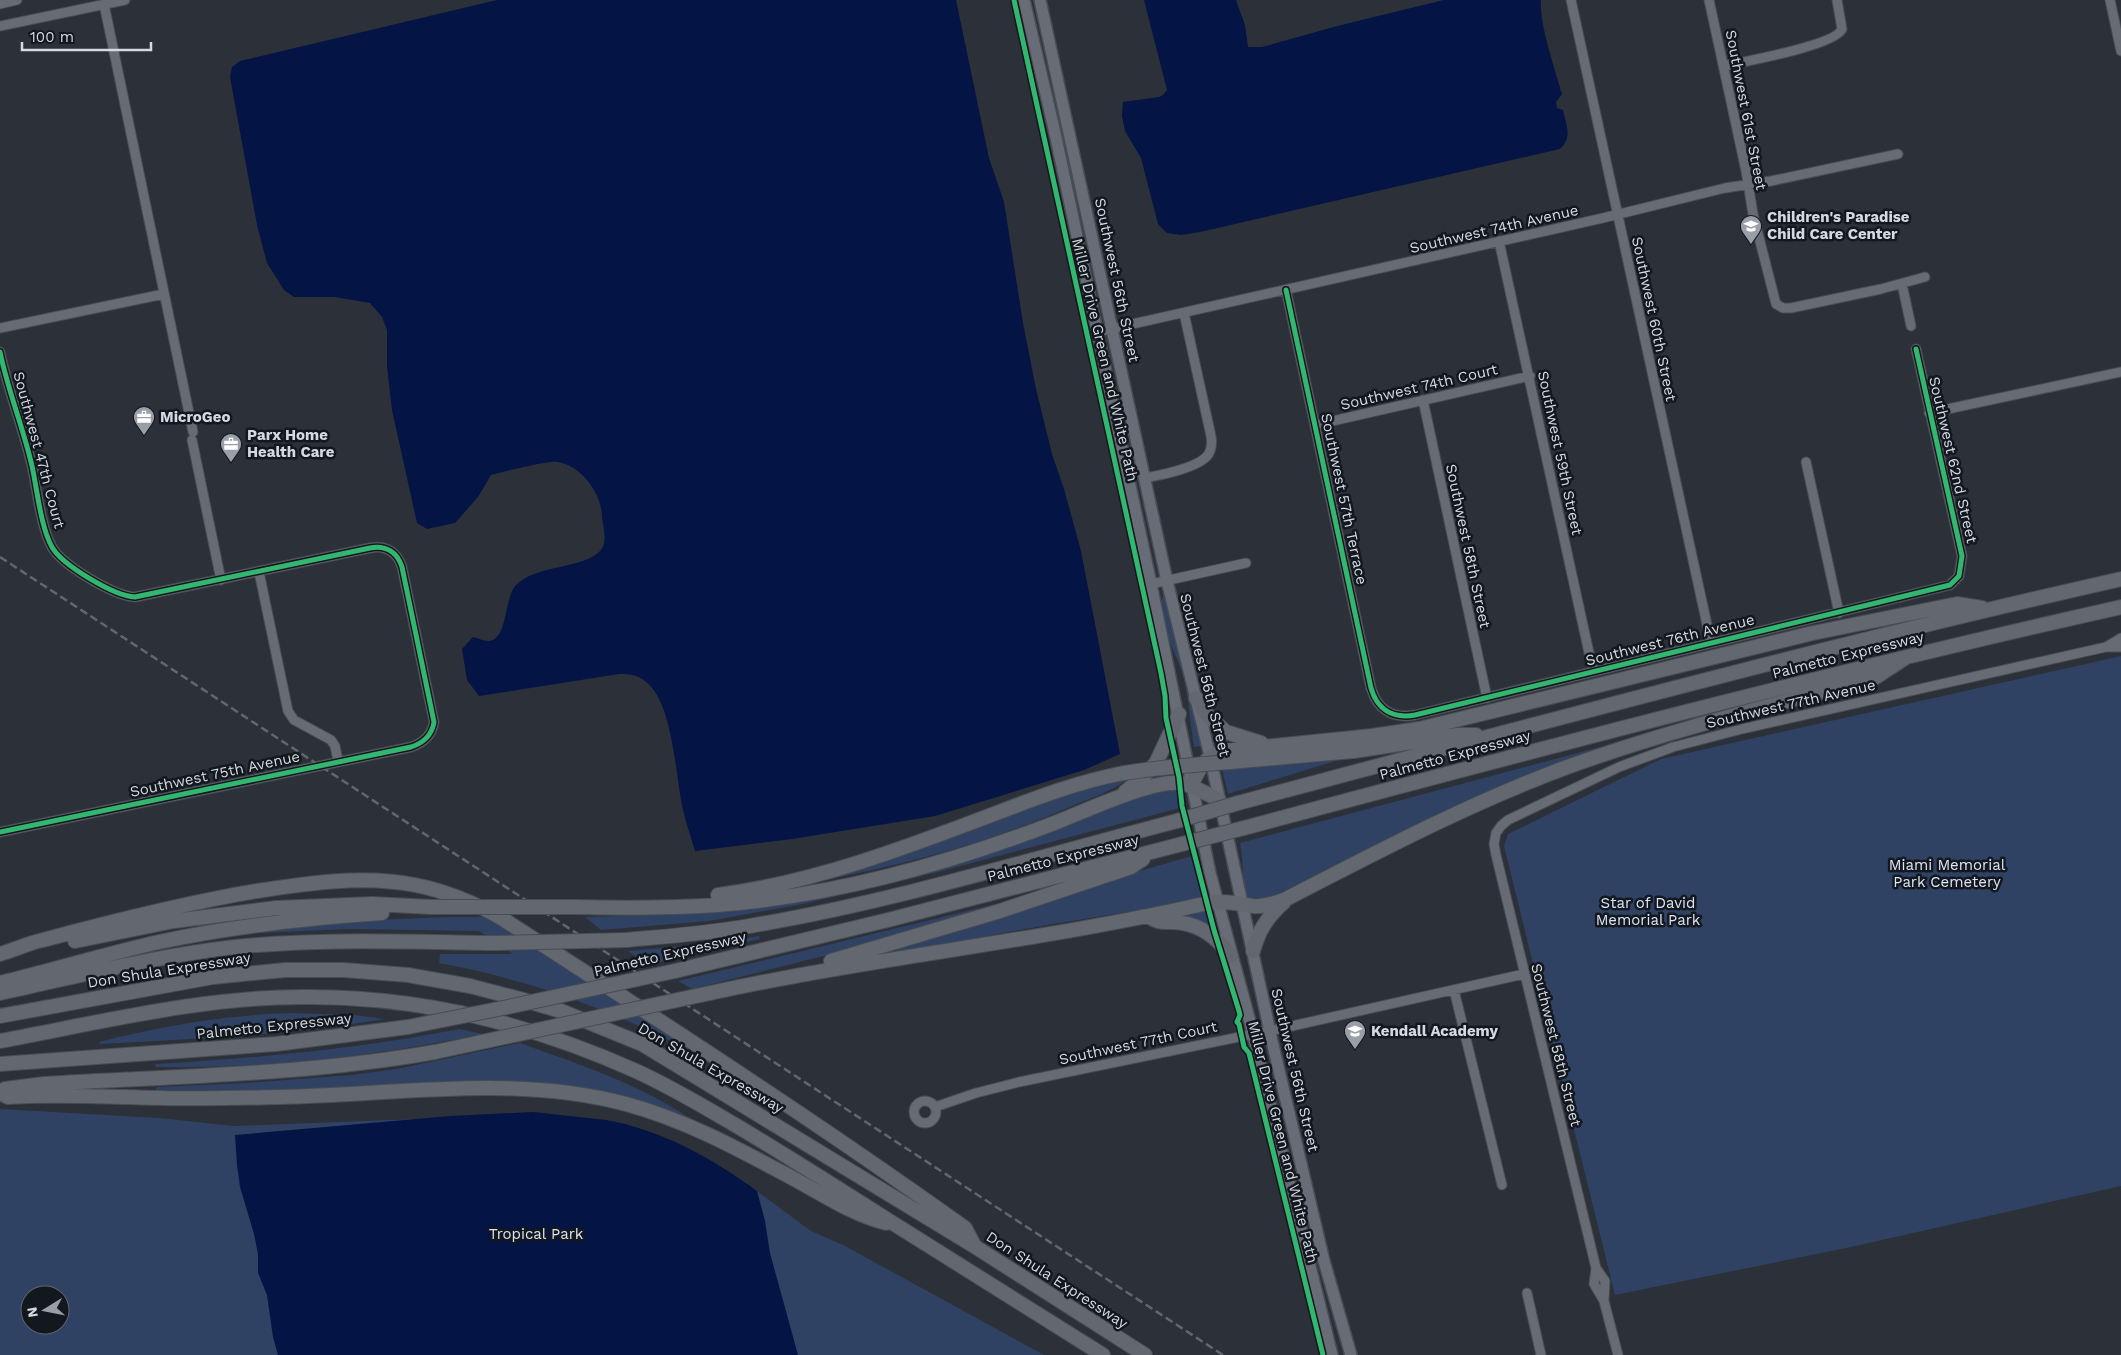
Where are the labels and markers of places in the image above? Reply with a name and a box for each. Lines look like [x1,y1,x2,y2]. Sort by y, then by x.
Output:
place label: Children's Paradise Child Care Center [1767,208,1910,243]
school or university icon: Children's Paradise Child Care Center [1739,214,1763,245]
office icon: MicroGeo [132,405,156,436]
place label: MicroGeo [160,408,230,426]
place label: Parx Home Health Care [247,426,335,461]
office icon: Parx Home Health Care [219,432,243,463]
school or university icon: Kendall Academy [1343,1019,1367,1050]
place label: Kendall Academy [1371,1022,1498,1040]

